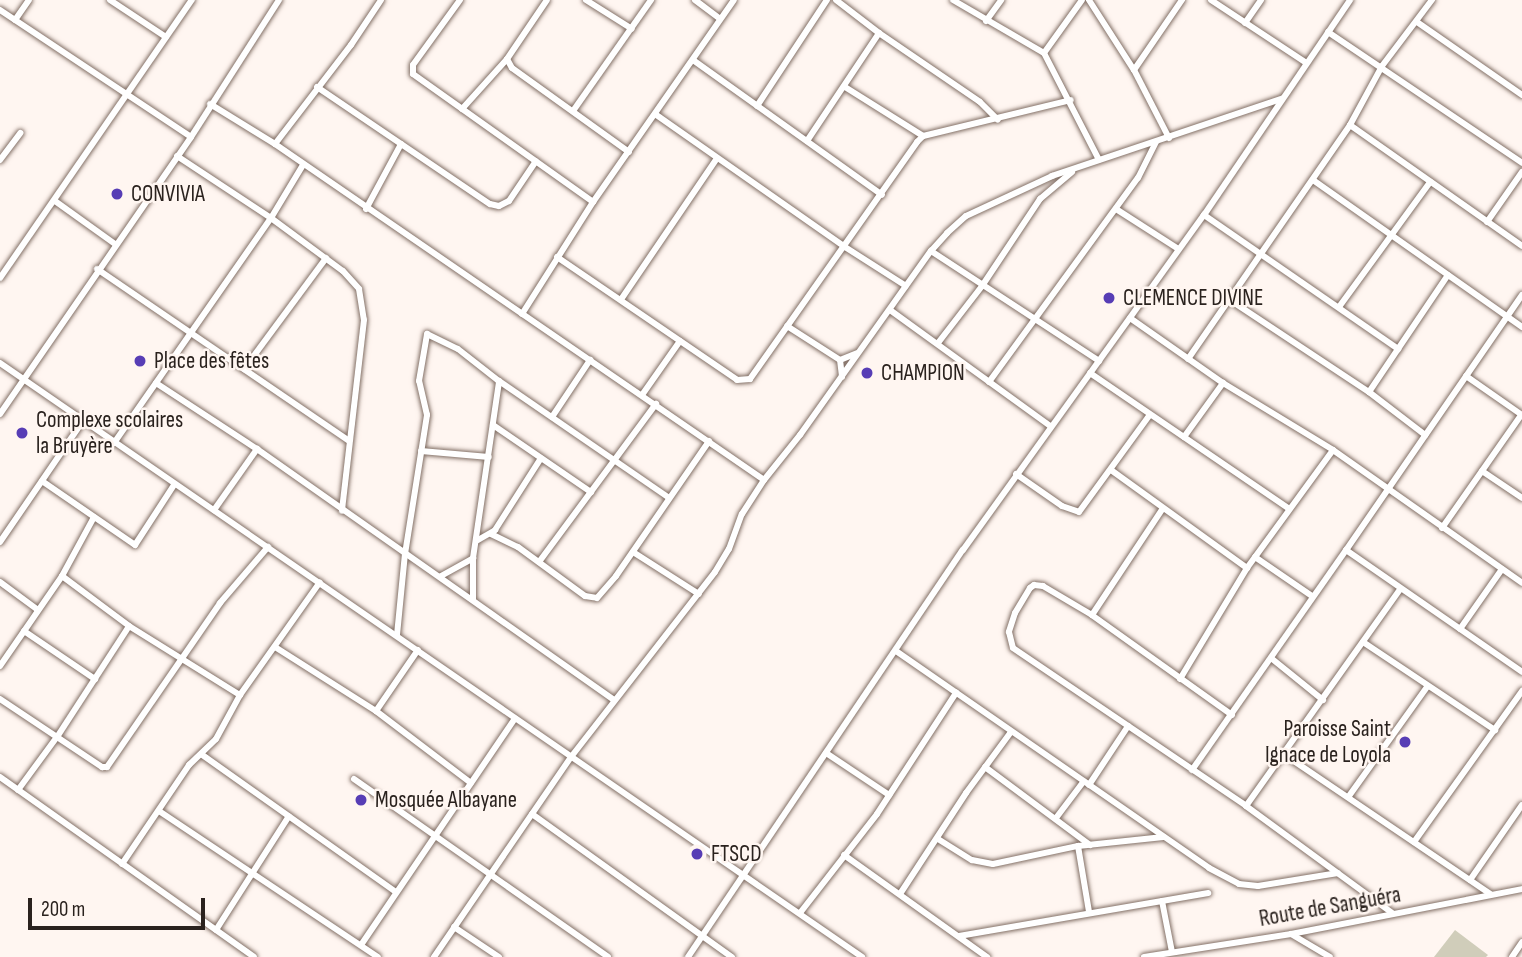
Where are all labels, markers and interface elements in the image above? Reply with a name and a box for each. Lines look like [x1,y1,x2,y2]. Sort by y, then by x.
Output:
place label: CONVIVIA [131,180,205,208]
marker: CONVIVIA [109,186,125,202]
place label: CLEMENCE DIVINE [1123,284,1263,312]
marker: CLEMENCE DIVINE [1101,290,1117,306]
place label: Place des fêtes [154,347,269,375]
marker: Place des fêtes [132,353,148,369]
place label: CHAMPION [881,359,965,387]
marker: CHAMPION [859,365,875,381]
place label: Complexe scolaires la Bruyère [36,406,183,460]
marker: Complexe scolaires la Bruyère [14,425,30,441]
place label: Paroisse Saint Ignace de Loyola [1265,715,1391,769]
marker: Paroisse Saint Ignace de Loyola [1397,734,1413,750]
place label: Mosquée Albayane [375,786,517,814]
marker: Mosquée Albayane [353,792,369,808]
place label: FTSCD [711,840,762,868]
marker: FTSCD [689,846,705,862]
street label: Route de Sanguéra [1257,881,1403,933]
scale bar [32,884,208,928]
text: 200 m [41,897,85,922]

